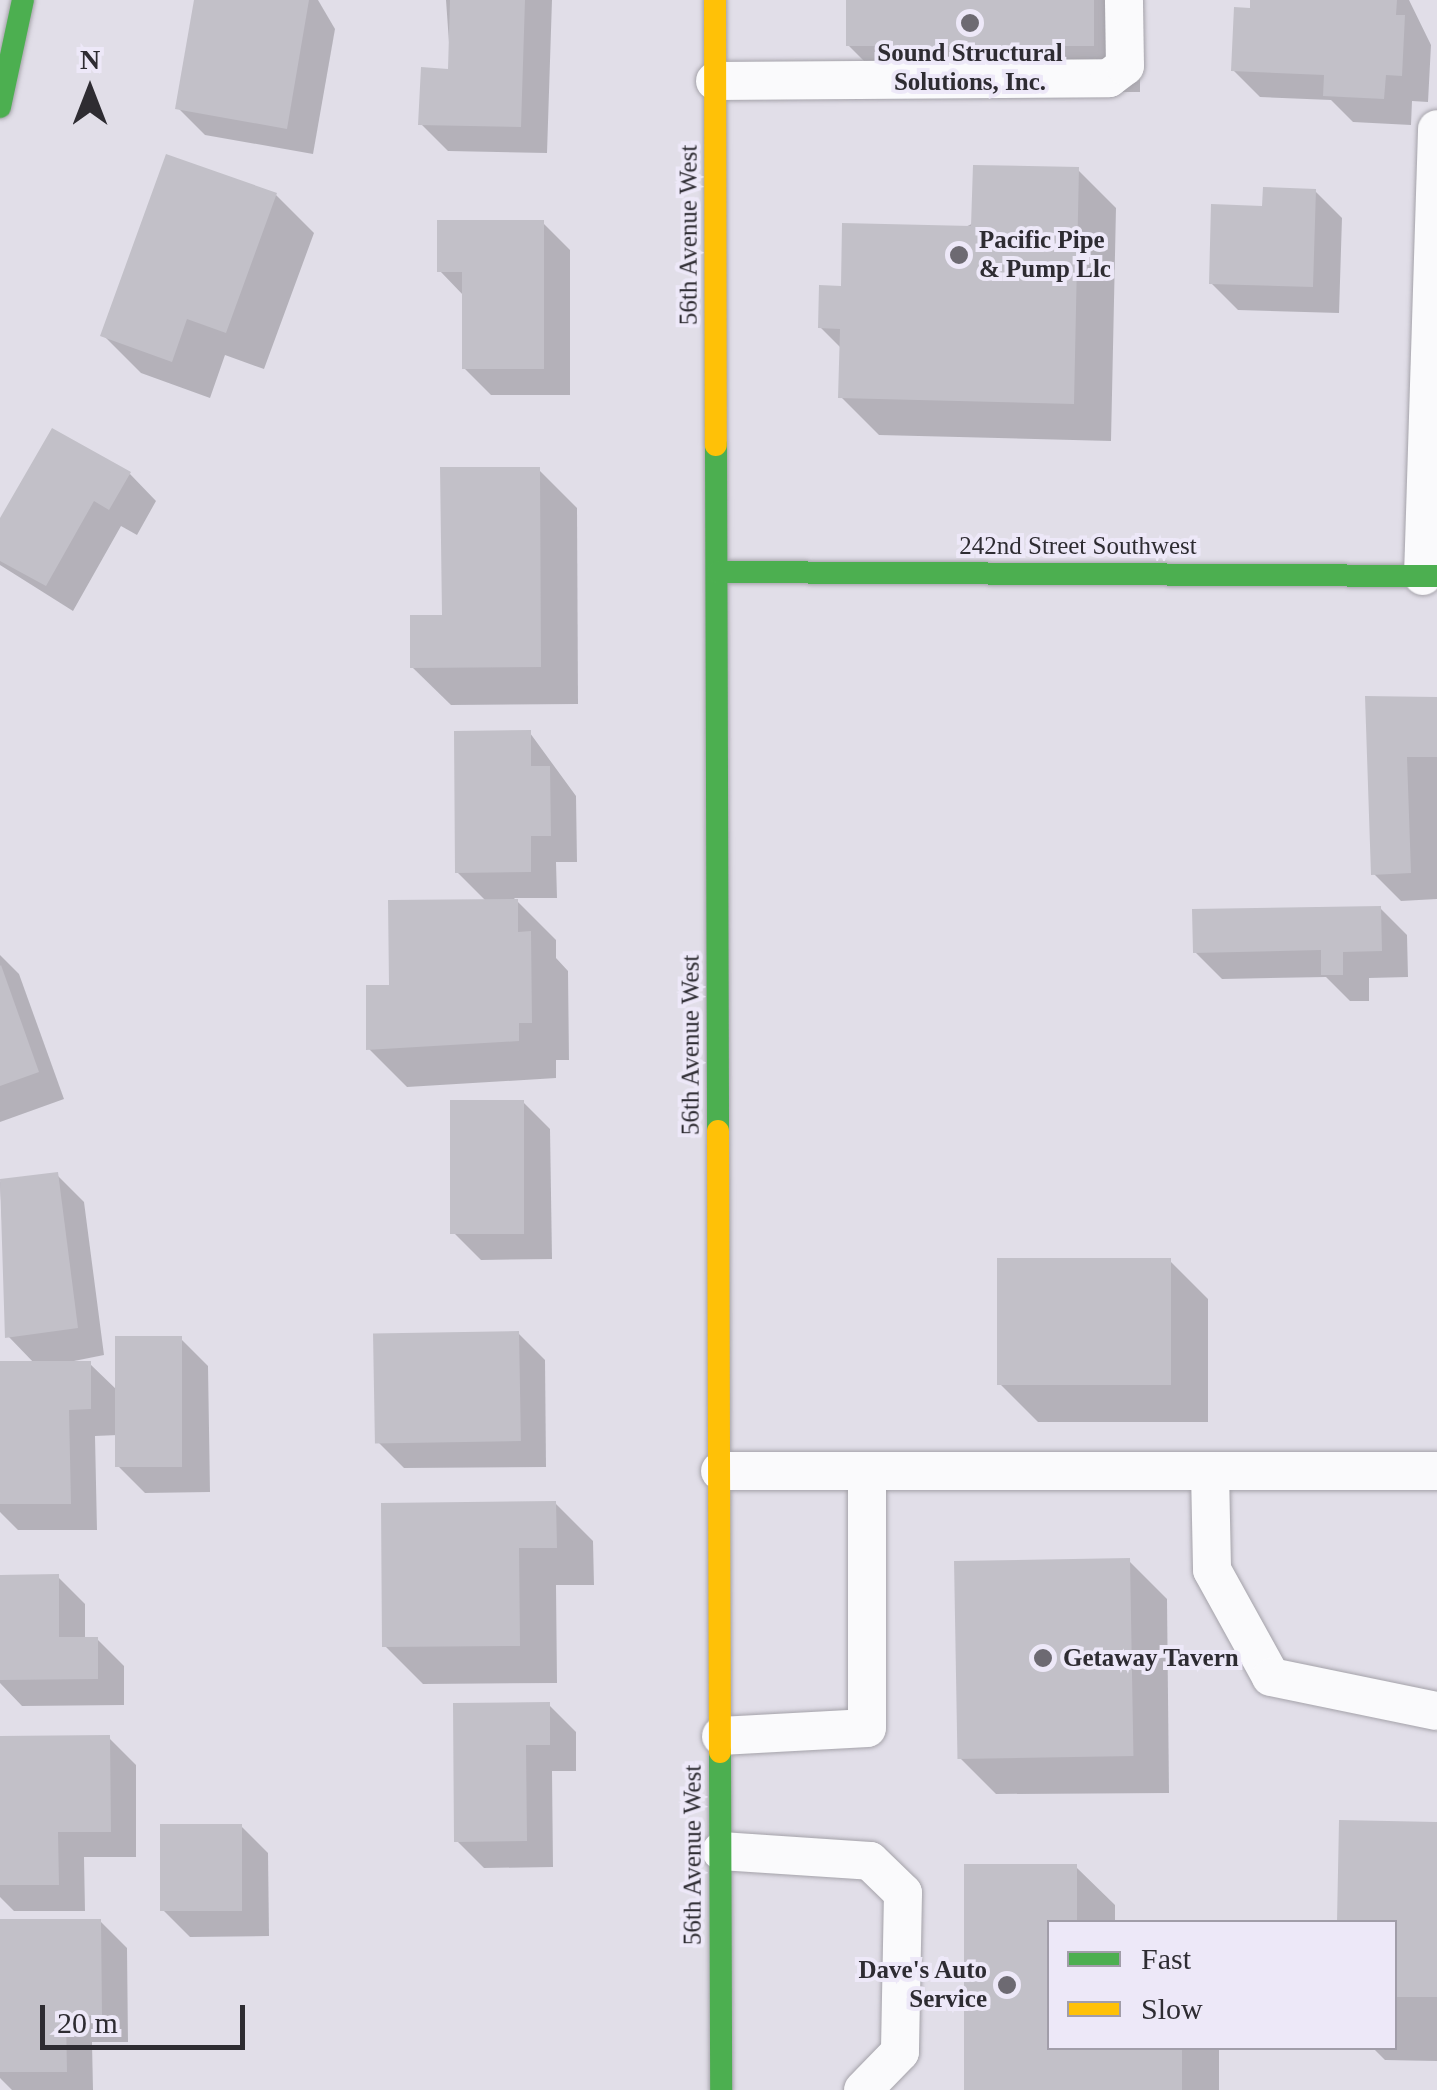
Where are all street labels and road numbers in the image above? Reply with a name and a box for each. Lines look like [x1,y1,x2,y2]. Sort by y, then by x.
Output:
street label: 56th Avenue West [674,144,704,326]
street label: 242nd Street Southwest [959,531,1197,561]
street label: 56th Avenue West [676,954,706,1136]
street label: 56th Avenue West [678,1764,708,1946]

